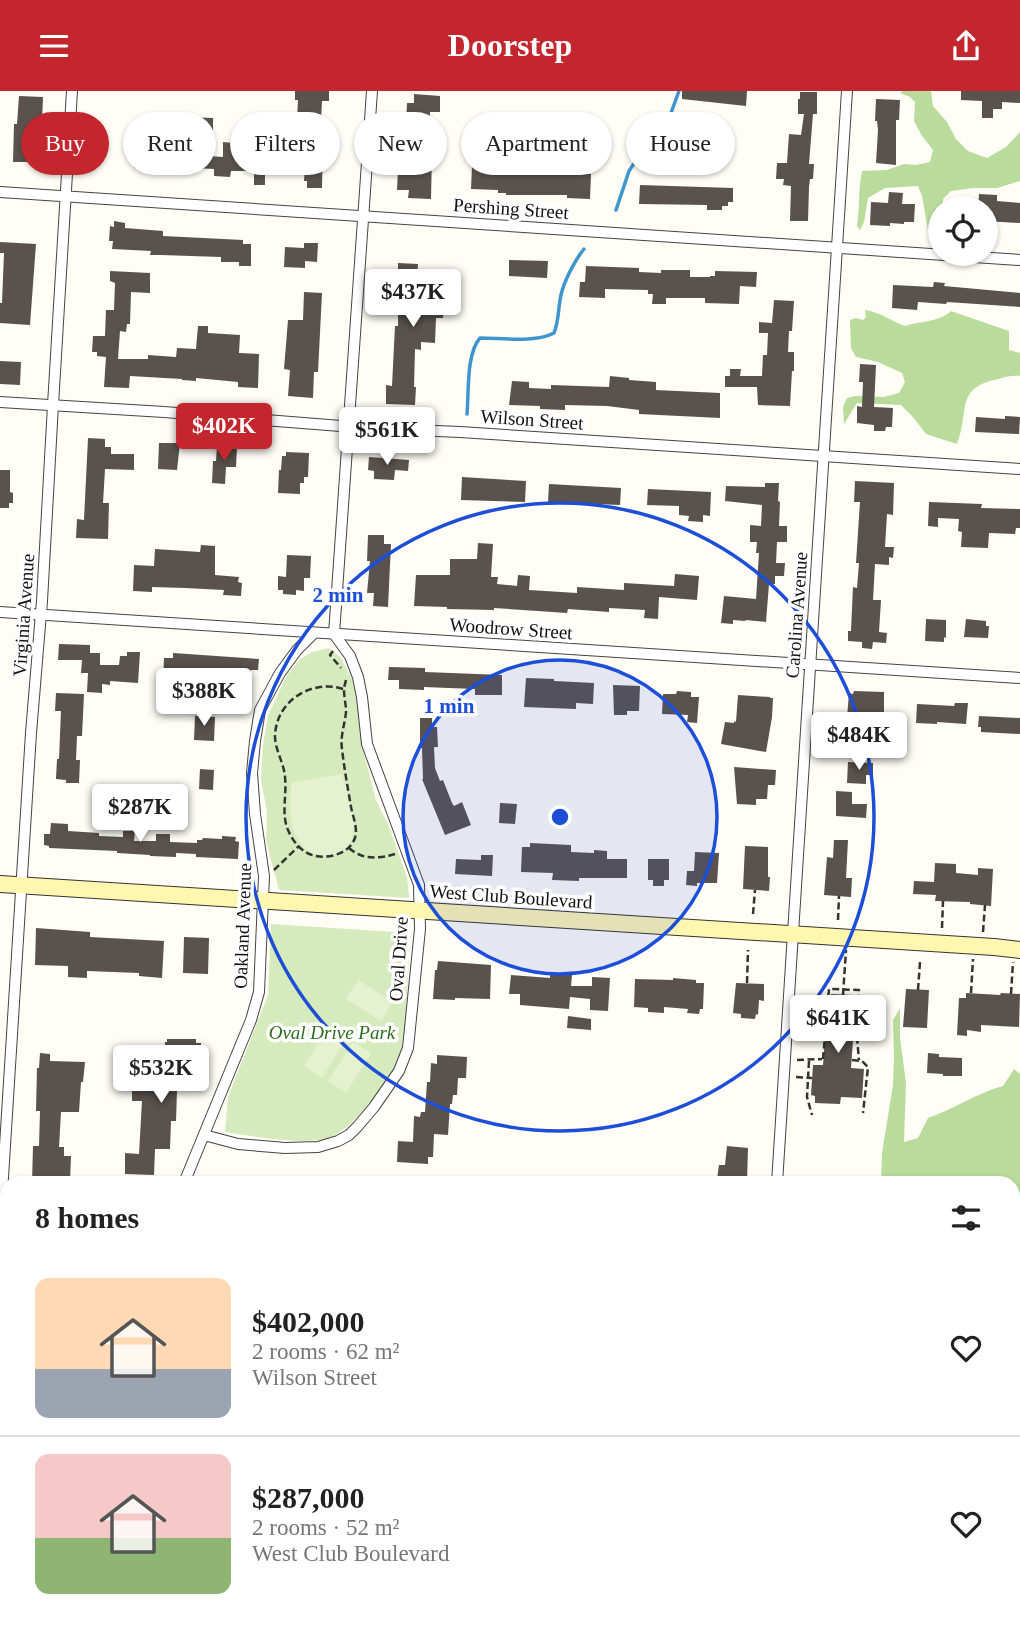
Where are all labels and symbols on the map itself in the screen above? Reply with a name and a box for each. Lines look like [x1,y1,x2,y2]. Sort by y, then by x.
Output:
street label: Pershing Street [453,194,570,223]
pin: $437K [364,269,462,329]
pin: $402K [175,403,273,463]
street label: Wilson Street [480,405,585,434]
pin: $561K [338,407,436,467]
street label: Carolina Avenue [782,551,811,679]
street label: Virginia Avenue [9,553,38,677]
text: 2 min [313,583,364,607]
street label: Woodrow Street [449,614,574,643]
pin: $388K [155,669,253,728]
text: 1 min [424,694,475,718]
pin: $484K [810,713,908,772]
pin: $287K [91,785,189,844]
centre of rings [548,805,572,829]
street label: Oakland Avenue [230,863,255,989]
street label: West Club Boulevard [429,880,594,913]
street label: Oval Drive [385,916,412,1002]
pin: $641K [789,995,887,1055]
park label: Oval Drive Park [269,1022,396,1043]
pin: $532K [112,1045,210,1105]

